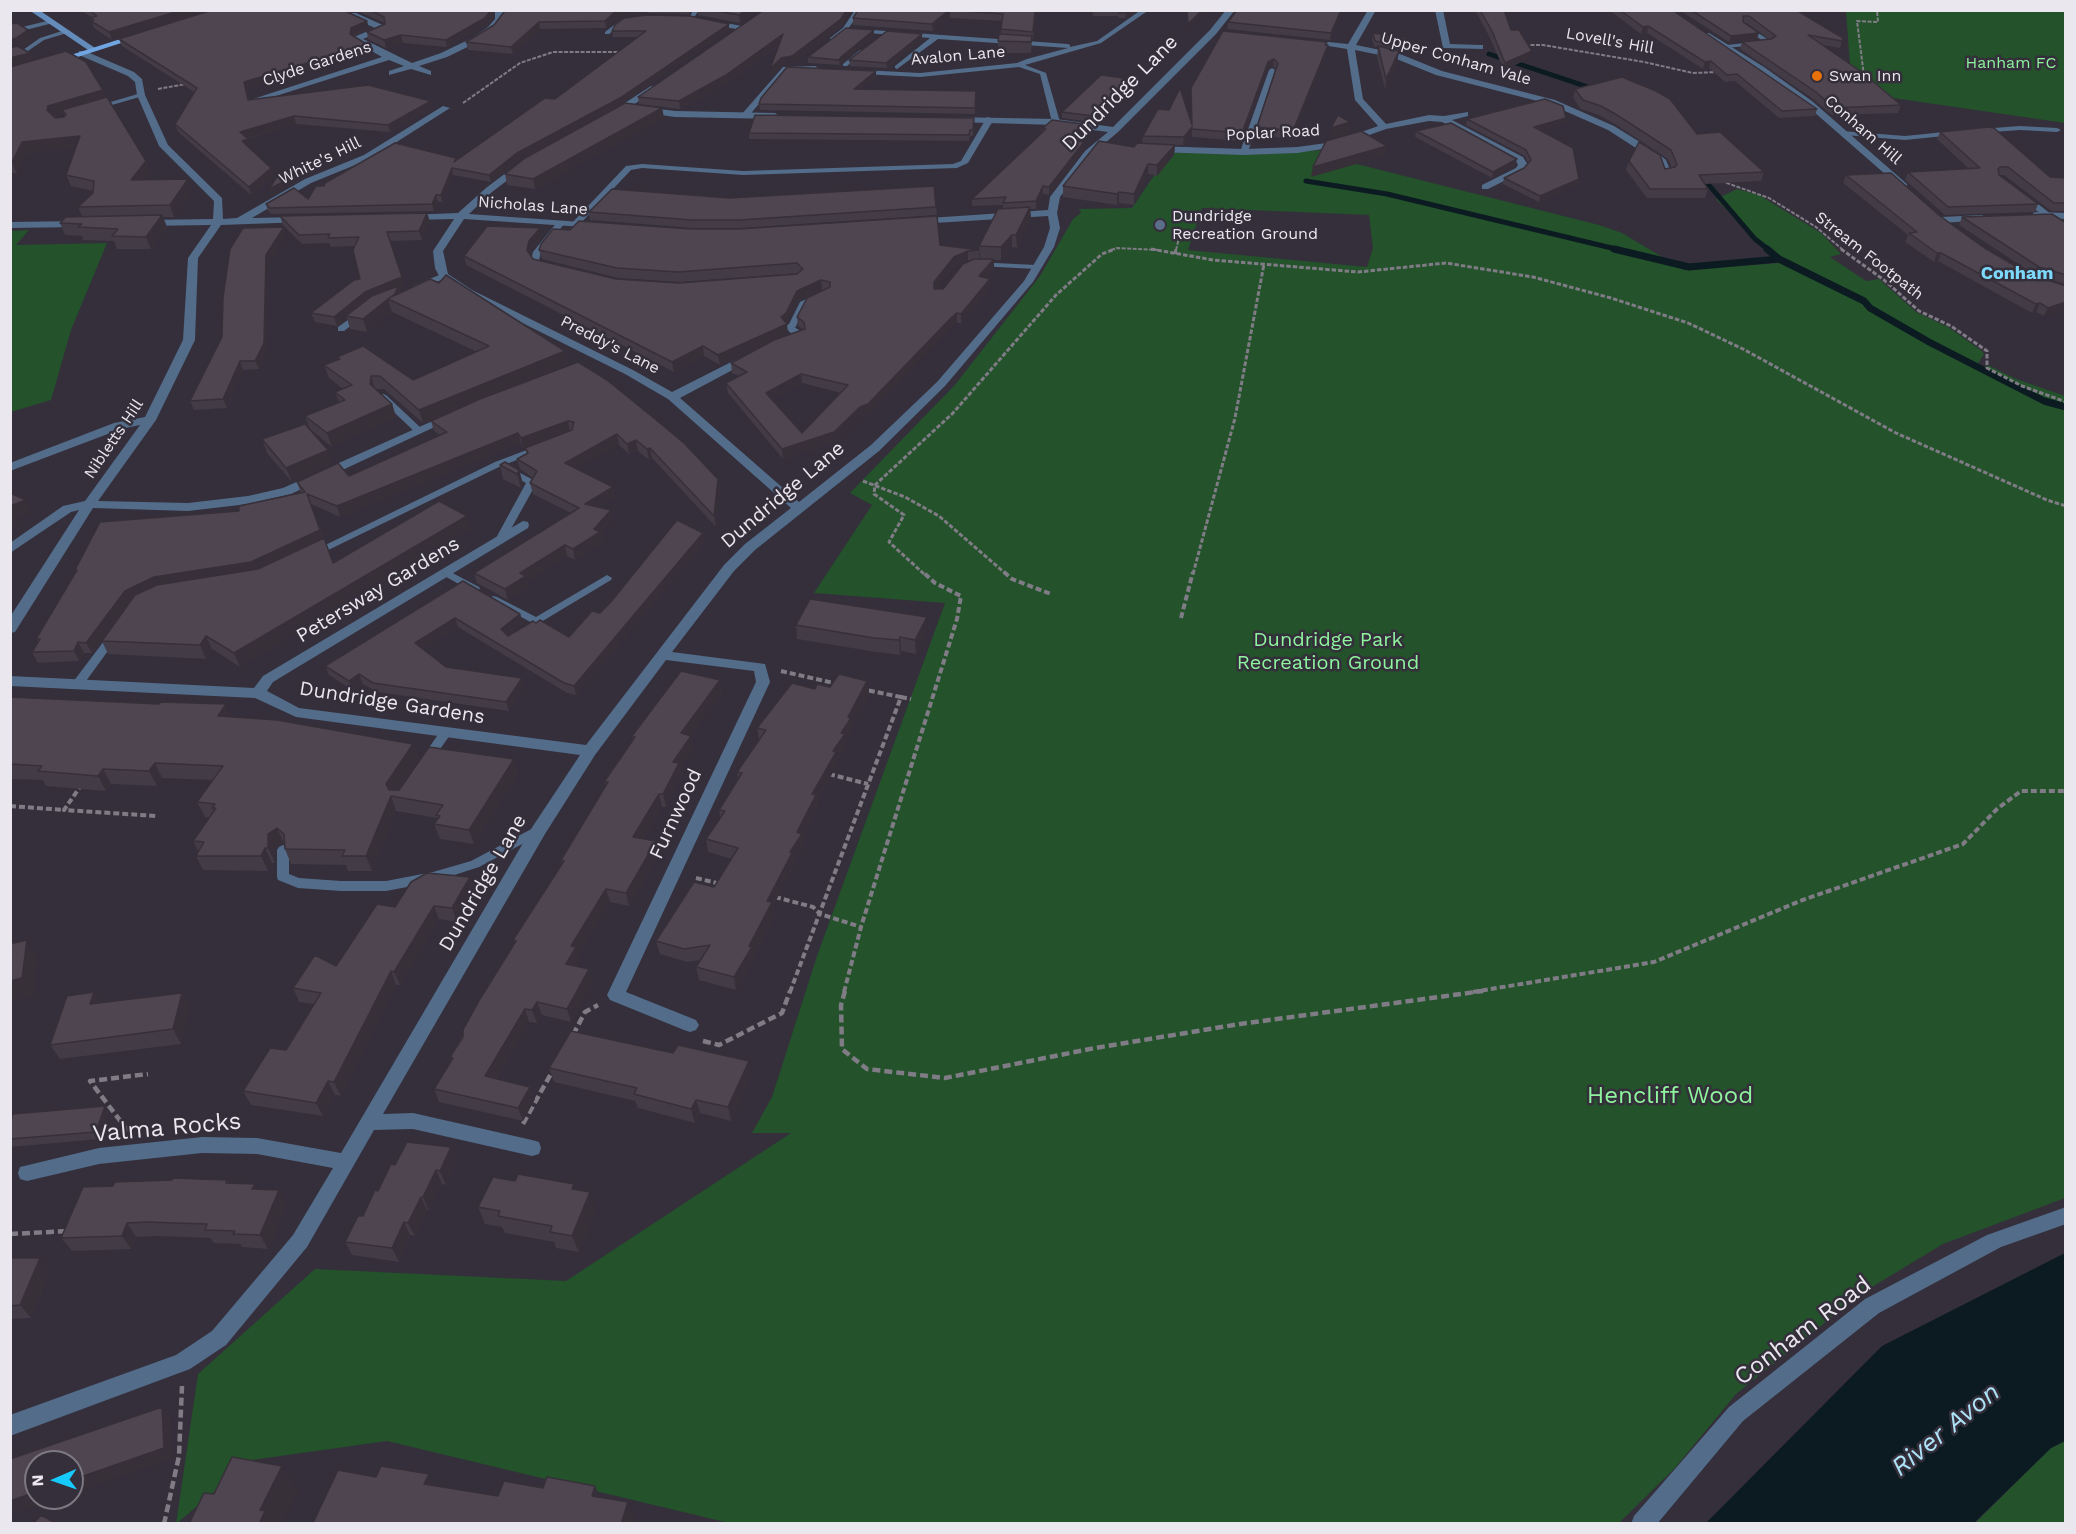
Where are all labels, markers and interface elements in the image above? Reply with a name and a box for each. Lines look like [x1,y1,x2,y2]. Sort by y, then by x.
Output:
street label: Lovell's Hill [1564,24,1656,58]
street label: Upper Conham Vale [1379,28,1533,90]
street label: Dundridge Lane [1057,30,1183,156]
street label: Clyde Gardens [260,37,374,91]
street label: Avalon Lane [910,42,1006,70]
park label: Hanham FC [1966,53,2056,73]
place label: Swan Inn [1829,66,1901,86]
marker: Swan Inn [1810,69,1824,83]
street label: Conham Hill [1820,91,1906,169]
street label: Poplar Road [1225,121,1321,145]
street label: White's Hill [276,133,364,189]
street label: Nicholas Lane [477,193,589,219]
place label: Dundridge Recreation Ground [1172,206,1318,244]
street label: Stream Footpath [1811,208,1927,304]
marker: Dundridge Recreation Ground [1153,218,1167,232]
district label: Conham [1981,263,2053,285]
street label: Preddy's Lane [557,312,663,378]
street label: Nibletts Hill [80,396,148,482]
street label: Dundridge Lane [716,436,850,554]
street label: Petersway Gardens [292,532,464,648]
park label: Dundridge Park Recreation Ground [1237,628,1419,675]
street label: Dundridge Gardens [298,676,486,730]
street label: Furnwood [645,765,707,863]
street label: Dundridge Lane [434,810,532,956]
park label: Hencliff Wood [1587,1082,1753,1110]
street label: Valma Rocks [91,1107,243,1149]
street label: Conham Road [1729,1270,1877,1392]
water label: River Avon [1885,1377,2007,1483]
north arrow [24,1450,84,1510]
text: N [28,1474,47,1487]

